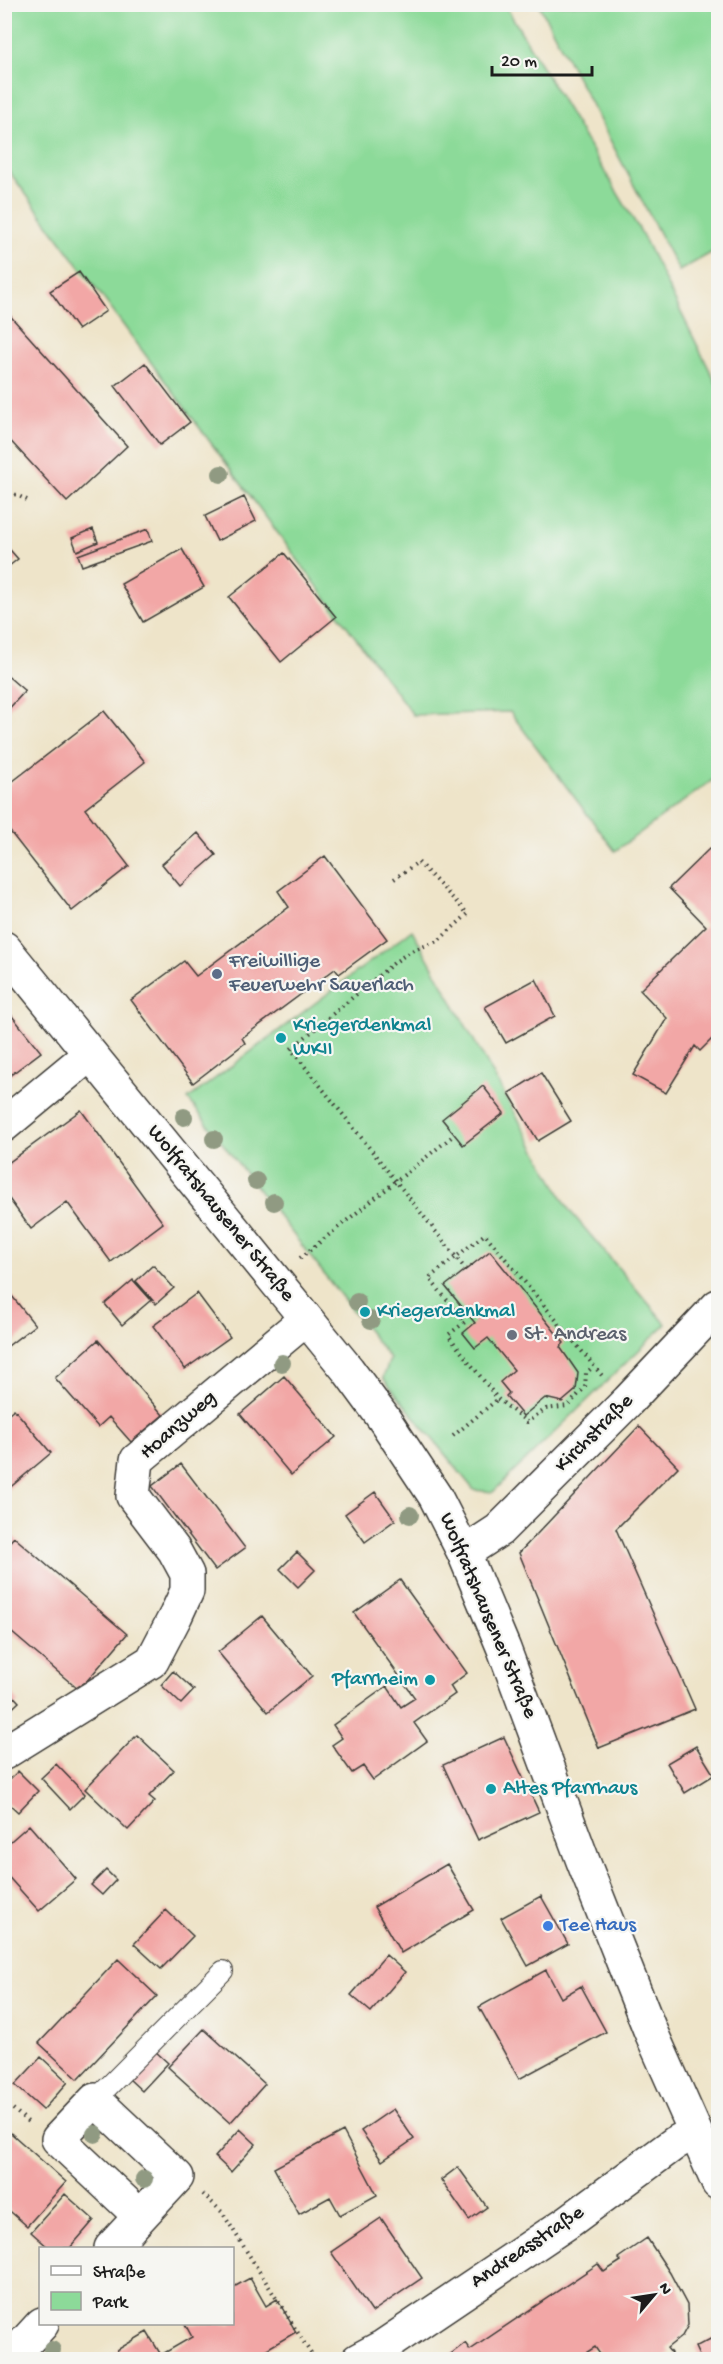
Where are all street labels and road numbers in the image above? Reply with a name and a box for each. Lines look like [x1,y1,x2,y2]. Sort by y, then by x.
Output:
street label: Wolfratshausener Straße [141,1120,300,1309]
street label: Hoanzweg [136,1386,222,1466]
street label: Kirchstraße [550,1389,640,1479]
street label: Wolfratshausener Straße [432,1509,542,1724]
street label: Andreasstraße [467,2200,590,2295]

